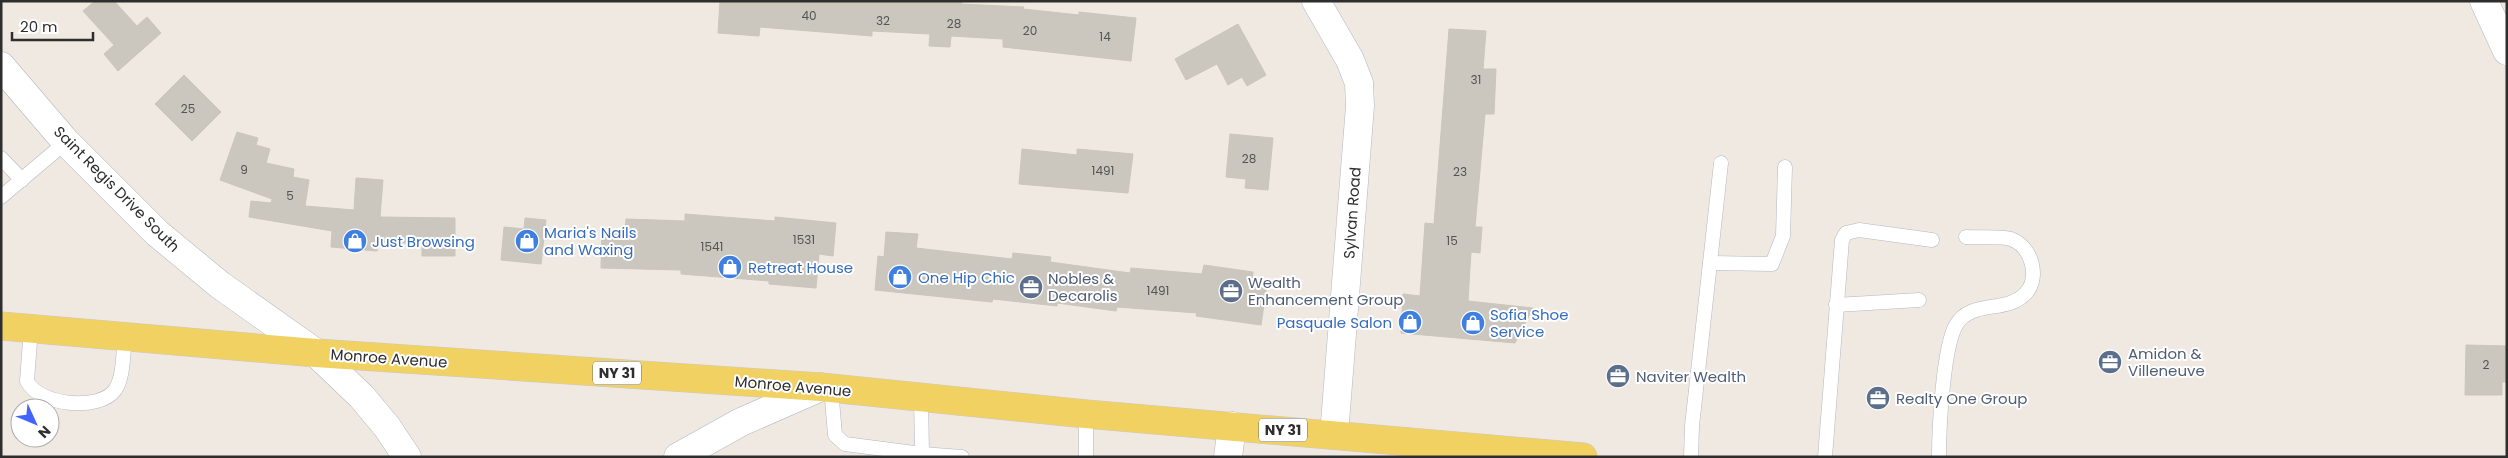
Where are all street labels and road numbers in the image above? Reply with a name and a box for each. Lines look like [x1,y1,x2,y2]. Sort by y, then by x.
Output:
street label: Saint Regis Drive South [49,121,185,257]
street label: Sylvan Road [1338,166,1366,260]
street label: Monroe Avenue [330,343,448,373]
road number: NY 31 [593,362,641,384]
street label: Monroe Avenue [734,370,852,402]
road number: NY 31 [1259,418,1307,442]

